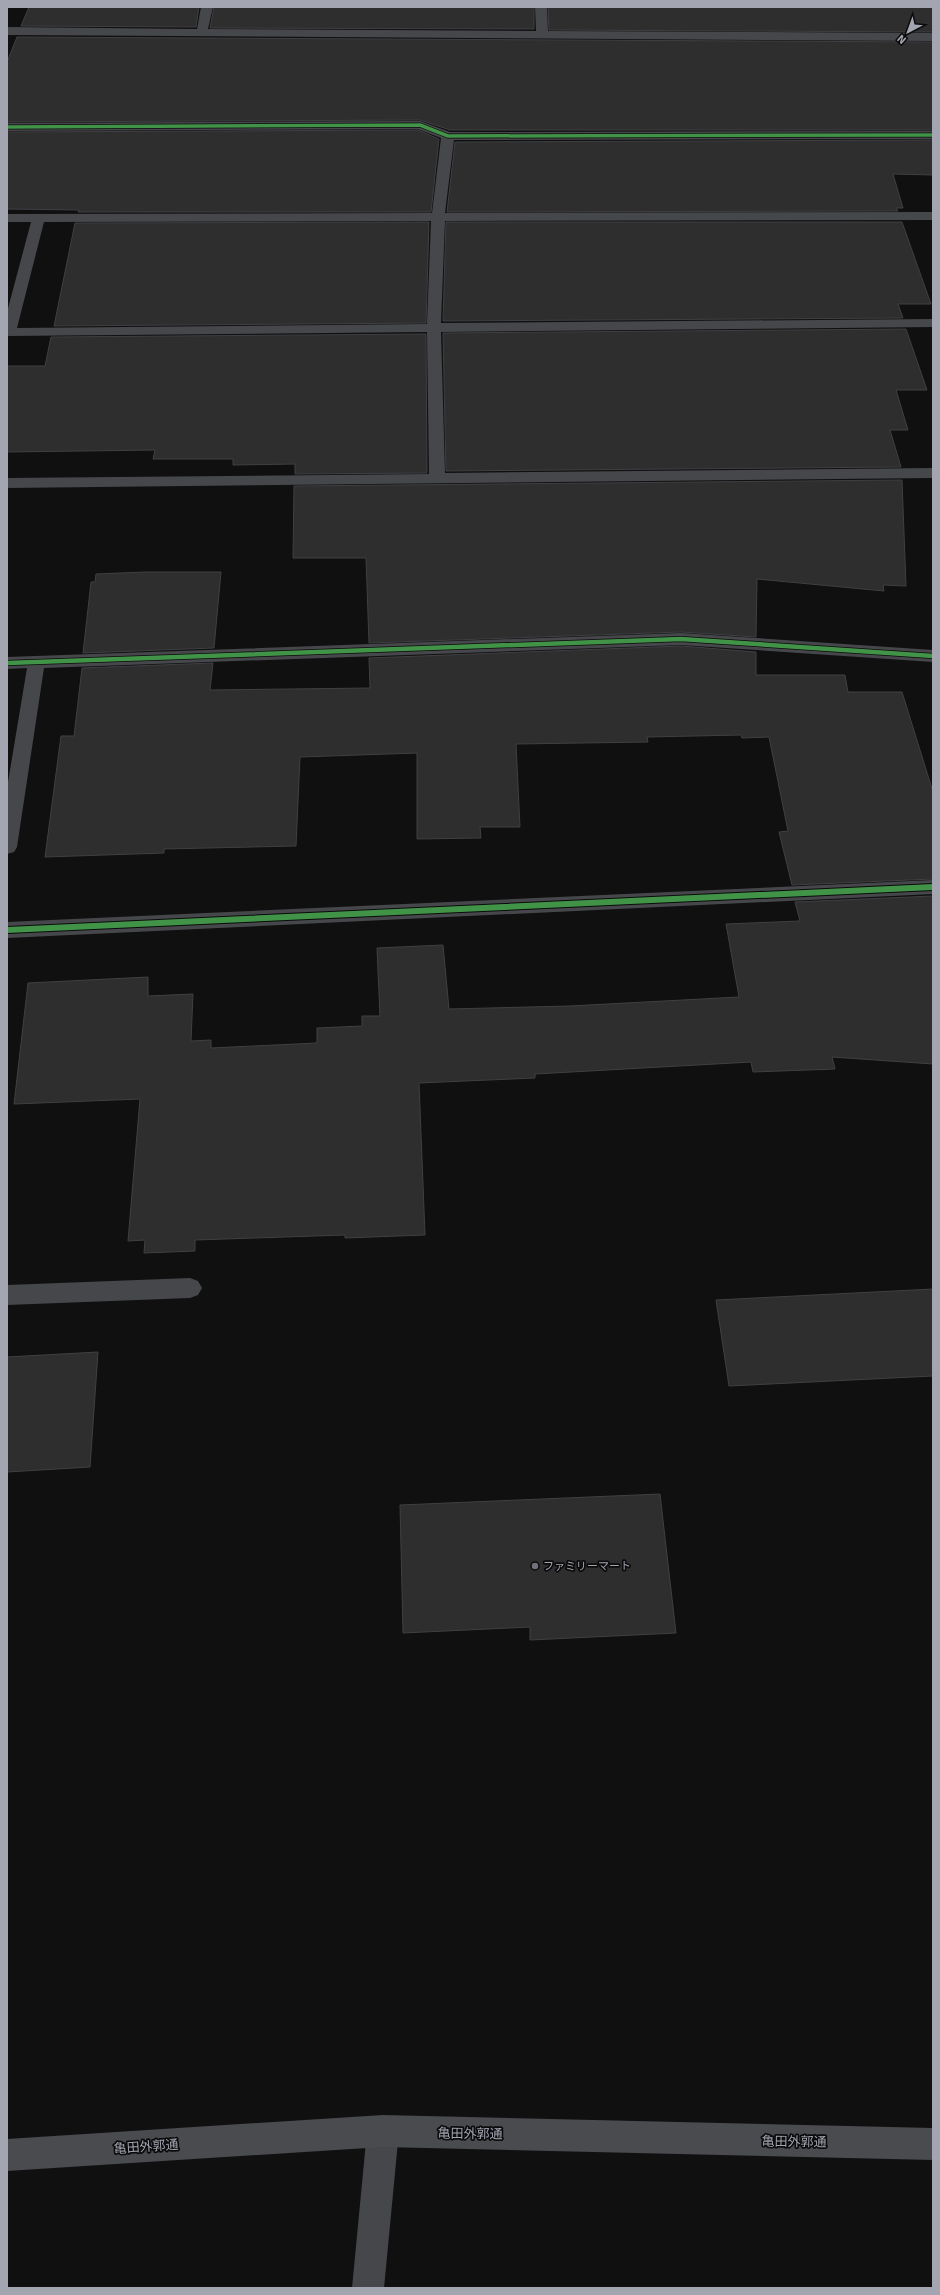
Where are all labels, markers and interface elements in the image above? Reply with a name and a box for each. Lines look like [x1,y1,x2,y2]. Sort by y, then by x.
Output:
north arrow [888,12,928,52]
text: N [895,32,909,47]
place label: ファミリーマート [543,1560,631,1573]
marker: ファミリーマート [530,1561,540,1571]
street label: 亀田外郭通 [437,2125,503,2143]
street label: 亀田外郭通 [761,2133,827,2151]
street label: 亀田外郭通 [113,2137,179,2157]

